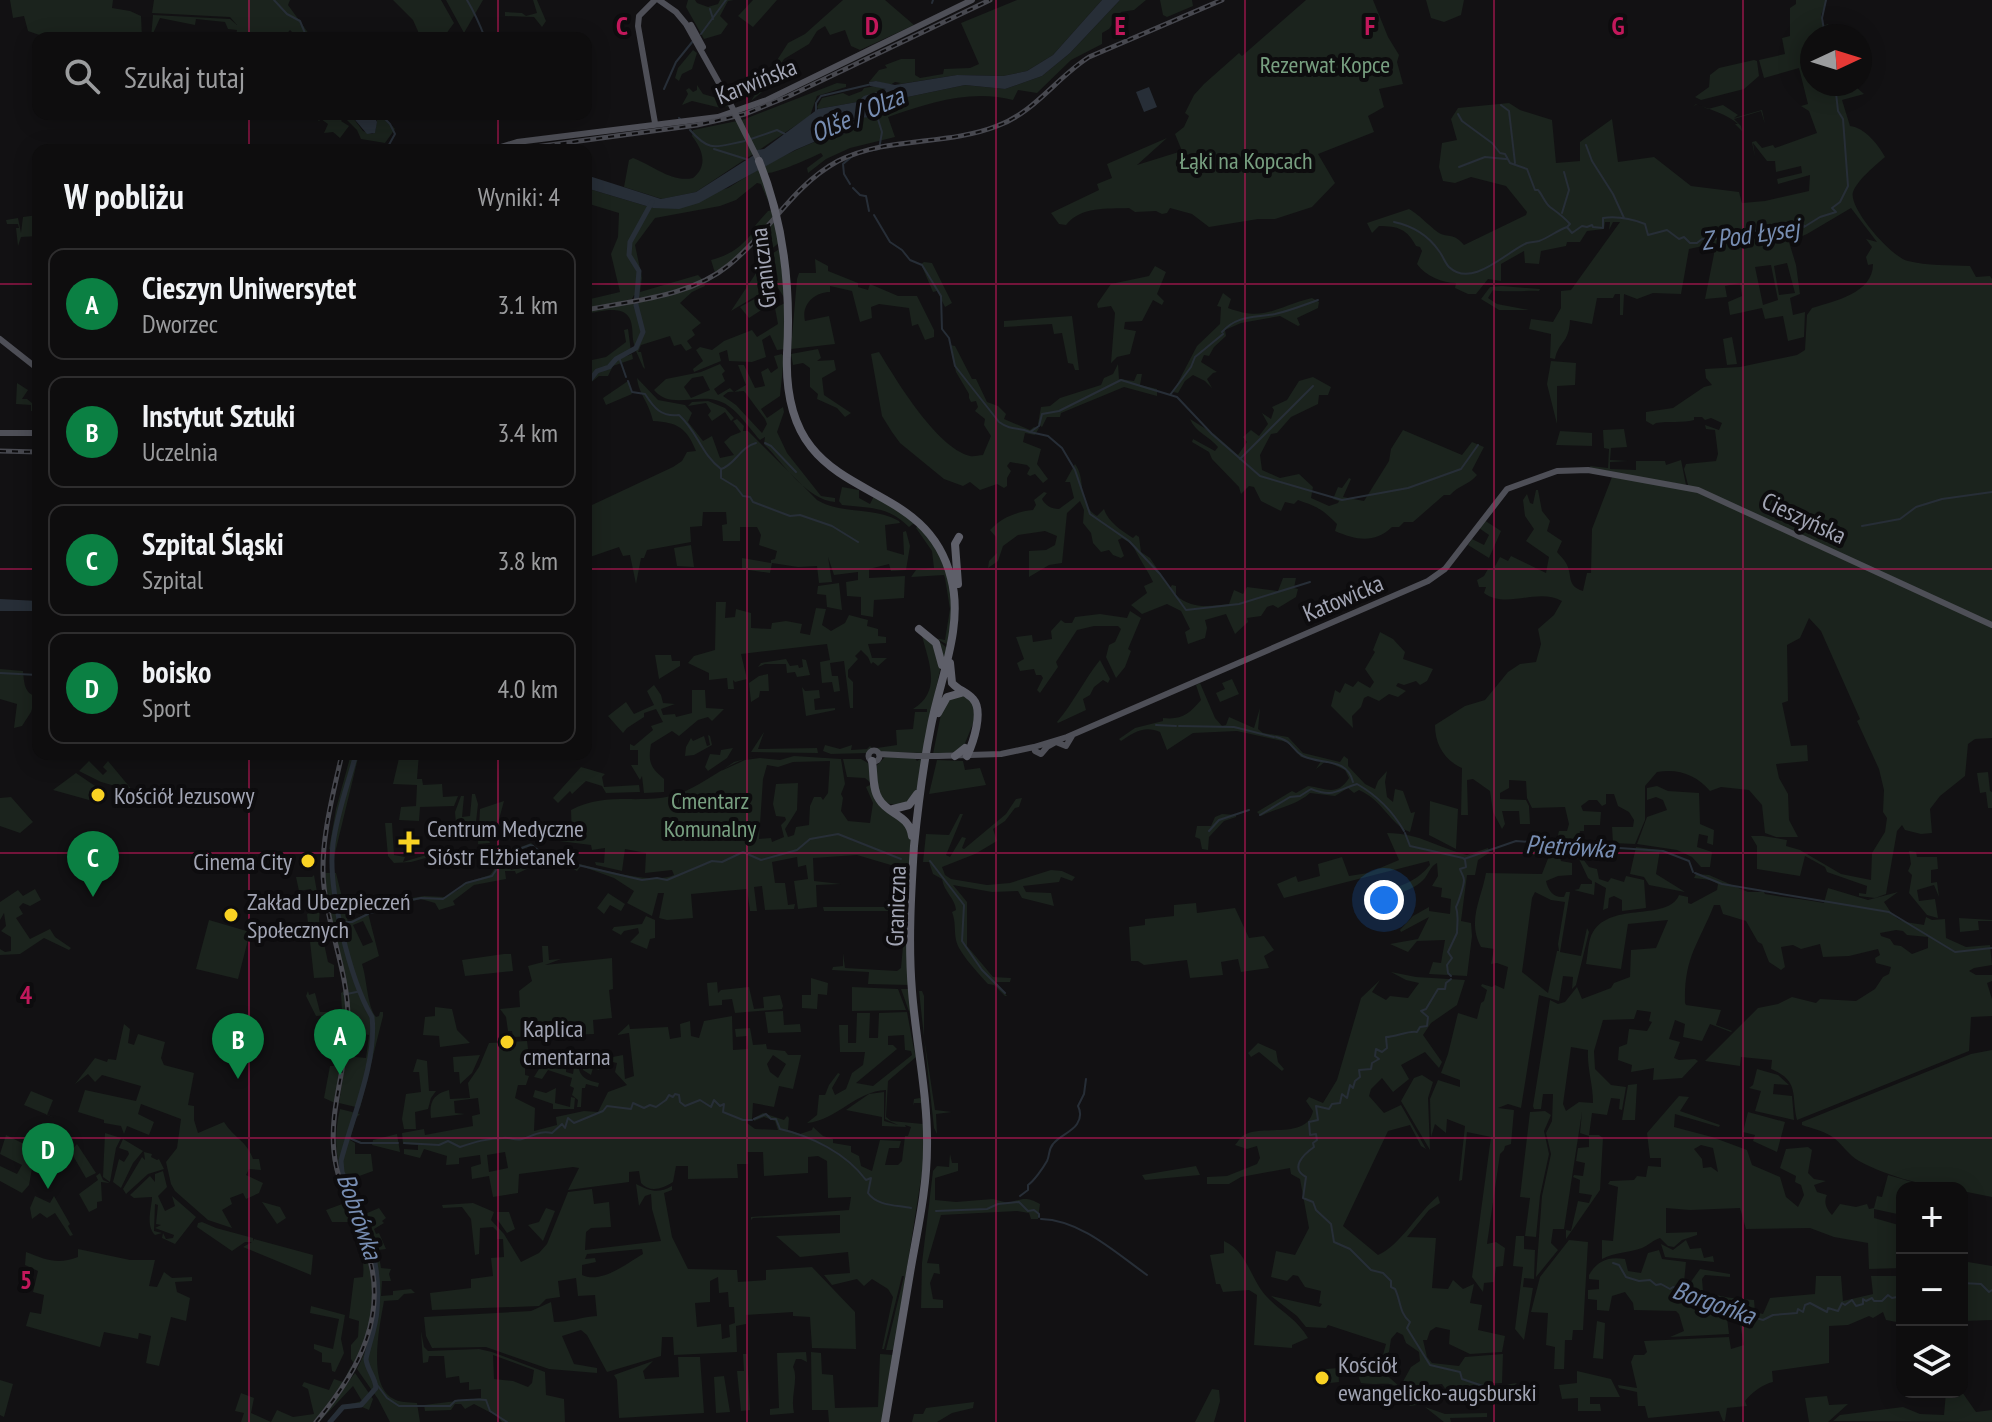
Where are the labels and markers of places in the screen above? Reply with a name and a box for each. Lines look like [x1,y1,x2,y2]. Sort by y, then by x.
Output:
place label: Kościół Jezusowy [114,780,254,811]
marker: Kościół Jezusowy [89,786,107,804]
place label: Centrum Medyczne Sióstr Elżbietanek [427,813,584,872]
pin: C [67,831,119,897]
marker: Centrum Medyczne Sióstr Elżbietanek [398,831,420,853]
place label: Cinema City [193,846,292,877]
marker: Cinema City [299,852,317,870]
place label: Zakład Ubezpieczeń Społecznych [247,886,410,945]
marker: Zakład Ubezpieczeń Społecznych [222,906,240,924]
pin: A [314,1009,366,1075]
pin: B [212,1013,264,1079]
place label: Kaplica cmentarna [523,1013,611,1072]
marker: Kaplica cmentarna [498,1033,516,1051]
pin: D [22,1123,74,1189]
place label: Kościół ewangelicko-augsburski [1338,1349,1537,1408]
marker: Kościół ewangelicko-augsburski [1313,1369,1331,1387]

